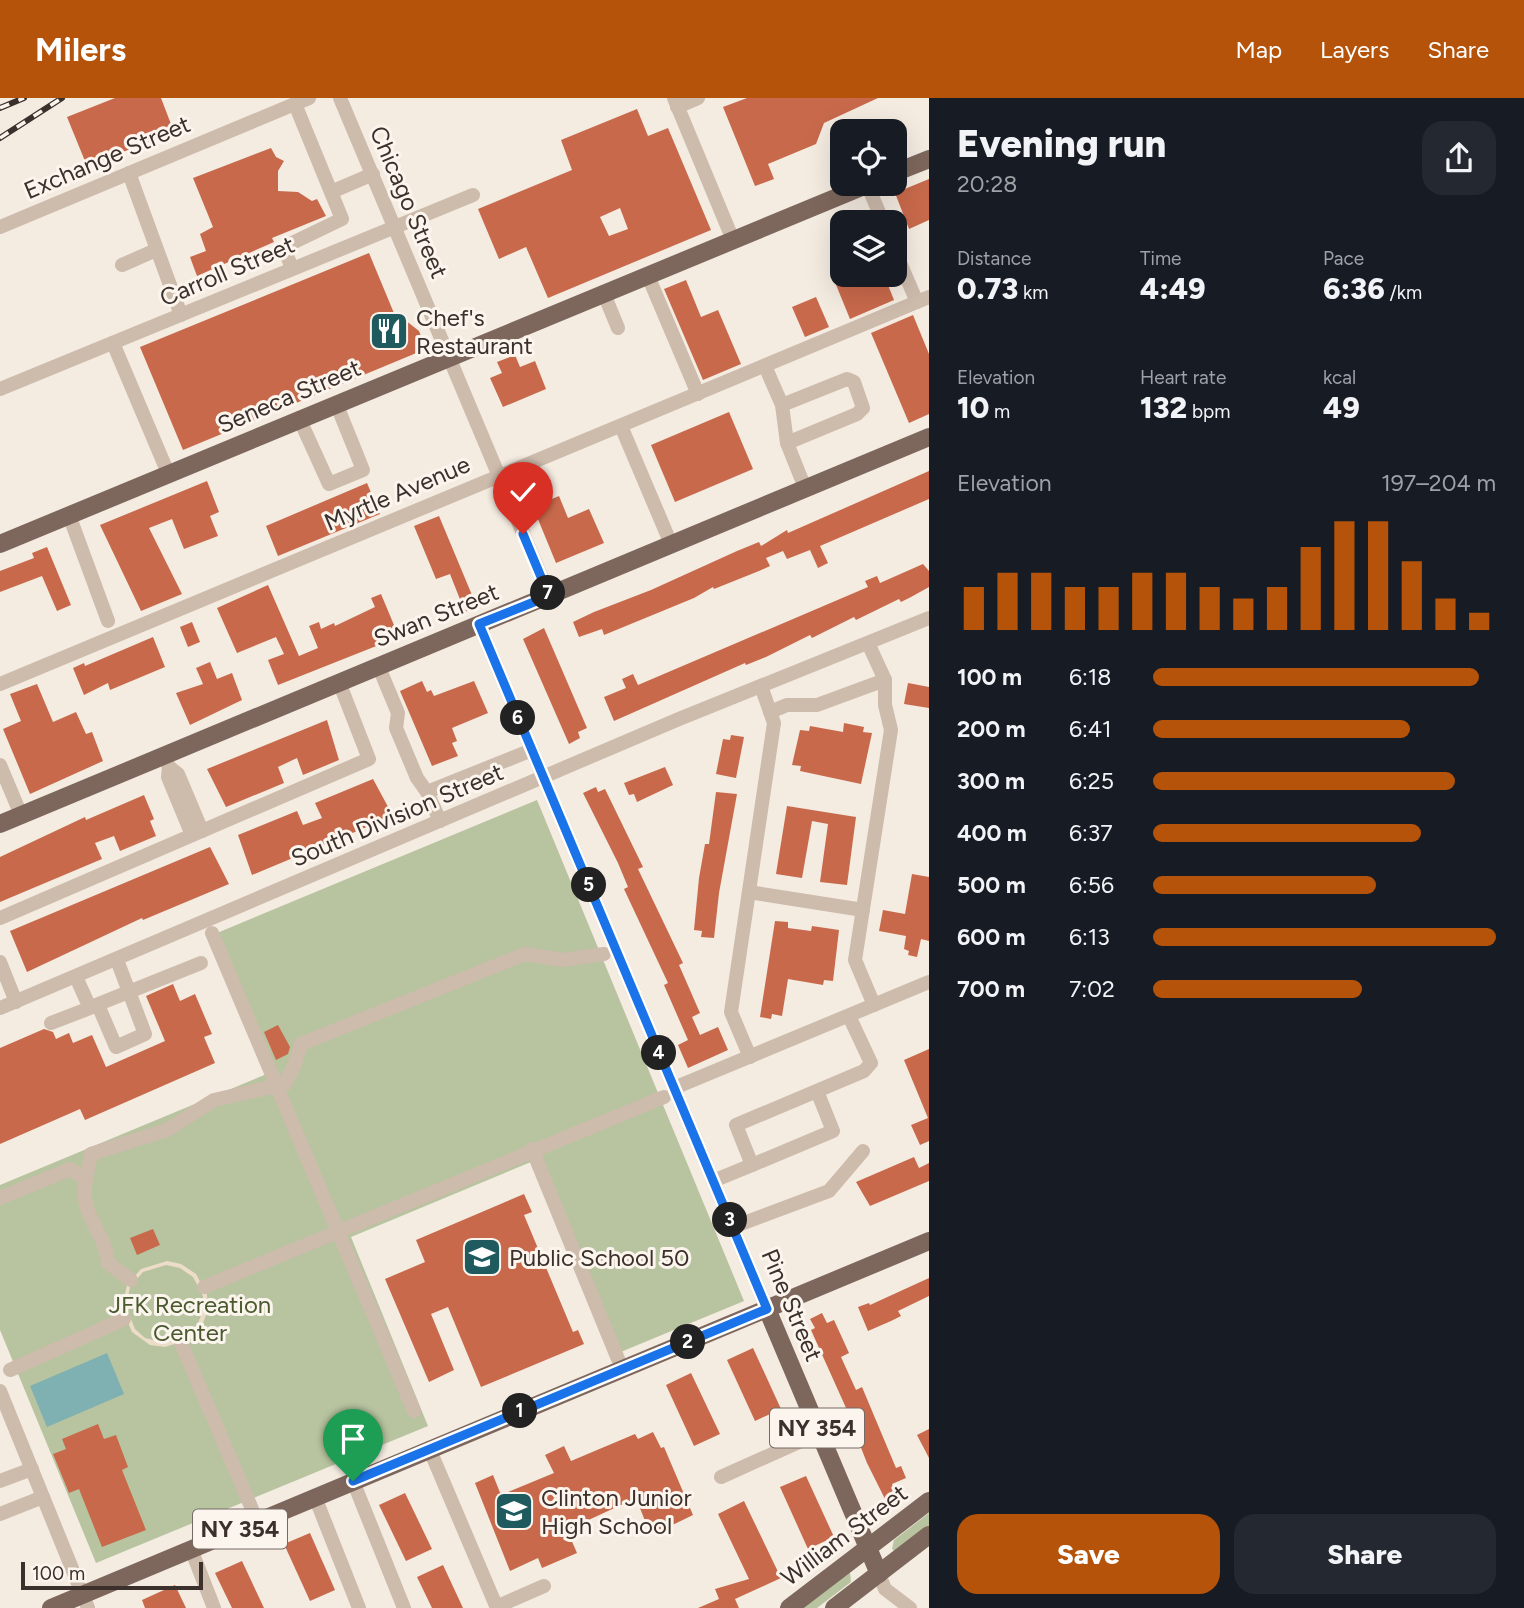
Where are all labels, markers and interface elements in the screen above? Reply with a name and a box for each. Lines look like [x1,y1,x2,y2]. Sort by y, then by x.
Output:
text: Milers [35,30,126,69]
text: Map [1235,35,1282,64]
text: Layers [1320,35,1389,64]
text: Share [1427,35,1489,64]
street label: Exchange Street [19,109,195,205]
map controls [830,119,907,287]
button: locate [830,119,907,196]
street label: Chicago Street [364,121,454,283]
text: Evening run [957,121,1166,167]
button: share [1422,121,1496,195]
text: 20:28 [957,170,1017,198]
button: layers [830,210,907,287]
street label: Carroll Street [155,230,299,312]
text: Distance [957,247,1031,270]
text: Time [1140,247,1181,270]
text: Pace [1323,247,1364,270]
text: 0.73 [957,270,1018,307]
text: 4:49 [1140,270,1206,307]
text: 6:36 [1323,270,1385,307]
text: km [1018,281,1048,304]
text: /km [1385,281,1422,304]
place label: Chef's Restaurant [416,303,533,360]
restaurant icon: Chef's Restaurant [368,310,410,352]
street label: Seneca Street [213,353,365,439]
text: Elevation [957,366,1035,389]
text: Heart rate [1140,366,1226,389]
text: kcal [1323,366,1356,389]
text: 10 [957,389,989,426]
text: 132 [1140,389,1187,426]
text: 49 [1323,389,1360,426]
text: m [989,400,1010,423]
text: bpm [1187,400,1230,423]
street label: Myrtle Avenue [320,449,474,537]
pin [493,462,553,534]
text: Elevation [957,469,1052,497]
text: 197–204 m [1381,469,1496,497]
icon: check [504,473,542,511]
pin: 7 [530,575,566,610]
street label: Swan Street [369,577,503,653]
text: 7 [542,581,553,604]
text: 100 m [957,663,1022,691]
text: 6:18 [1069,663,1111,691]
pin: 6 [500,700,536,736]
text: 6 [512,706,523,729]
text: 200 m [957,715,1026,743]
text: 6:41 [1069,715,1112,743]
street label: South Division Street [287,757,507,873]
text: 300 m [957,767,1025,795]
text: 6:25 [1069,767,1114,795]
text: 400 m [957,819,1027,847]
text: 6:37 [1069,819,1113,847]
pin: 5 [572,868,606,902]
text: 500 m [957,871,1026,899]
text: 6:56 [1069,871,1114,899]
text: 5 [583,873,594,896]
text: 600 m [957,923,1026,951]
text: 6:13 [1069,923,1110,951]
text: 700 m [957,975,1025,1003]
text: 7:02 [1069,975,1115,1003]
pin: 4 [642,1035,676,1070]
text: 4 [652,1041,665,1064]
pin: 3 [712,1202,748,1238]
text: 3 [724,1208,735,1231]
school or university icon: Public School 50 [461,1236,503,1278]
place label: Public School 50 [509,1243,689,1272]
street label: Pine Street [755,1245,829,1365]
park label: JFK Recreation Center [109,1290,271,1347]
pin: 2 [670,1324,706,1360]
text: 2 [682,1330,693,1353]
pin: 1 [503,1394,538,1428]
text: 1 [515,1399,524,1422]
road number: NY 354 [770,1408,864,1448]
pin [323,1409,383,1481]
icon: arrive [334,1420,372,1458]
street label: William Street [775,1478,913,1592]
place label: Clinton Junior High School [541,1483,692,1540]
school or university icon: Clinton Junior High School [493,1490,535,1532]
road number: NY 354 [193,1510,287,1548]
button: Save [957,1514,1220,1594]
button: Share [1234,1514,1496,1594]
scale bar [21,1559,203,1591]
text: 100 m [32,1562,85,1585]

